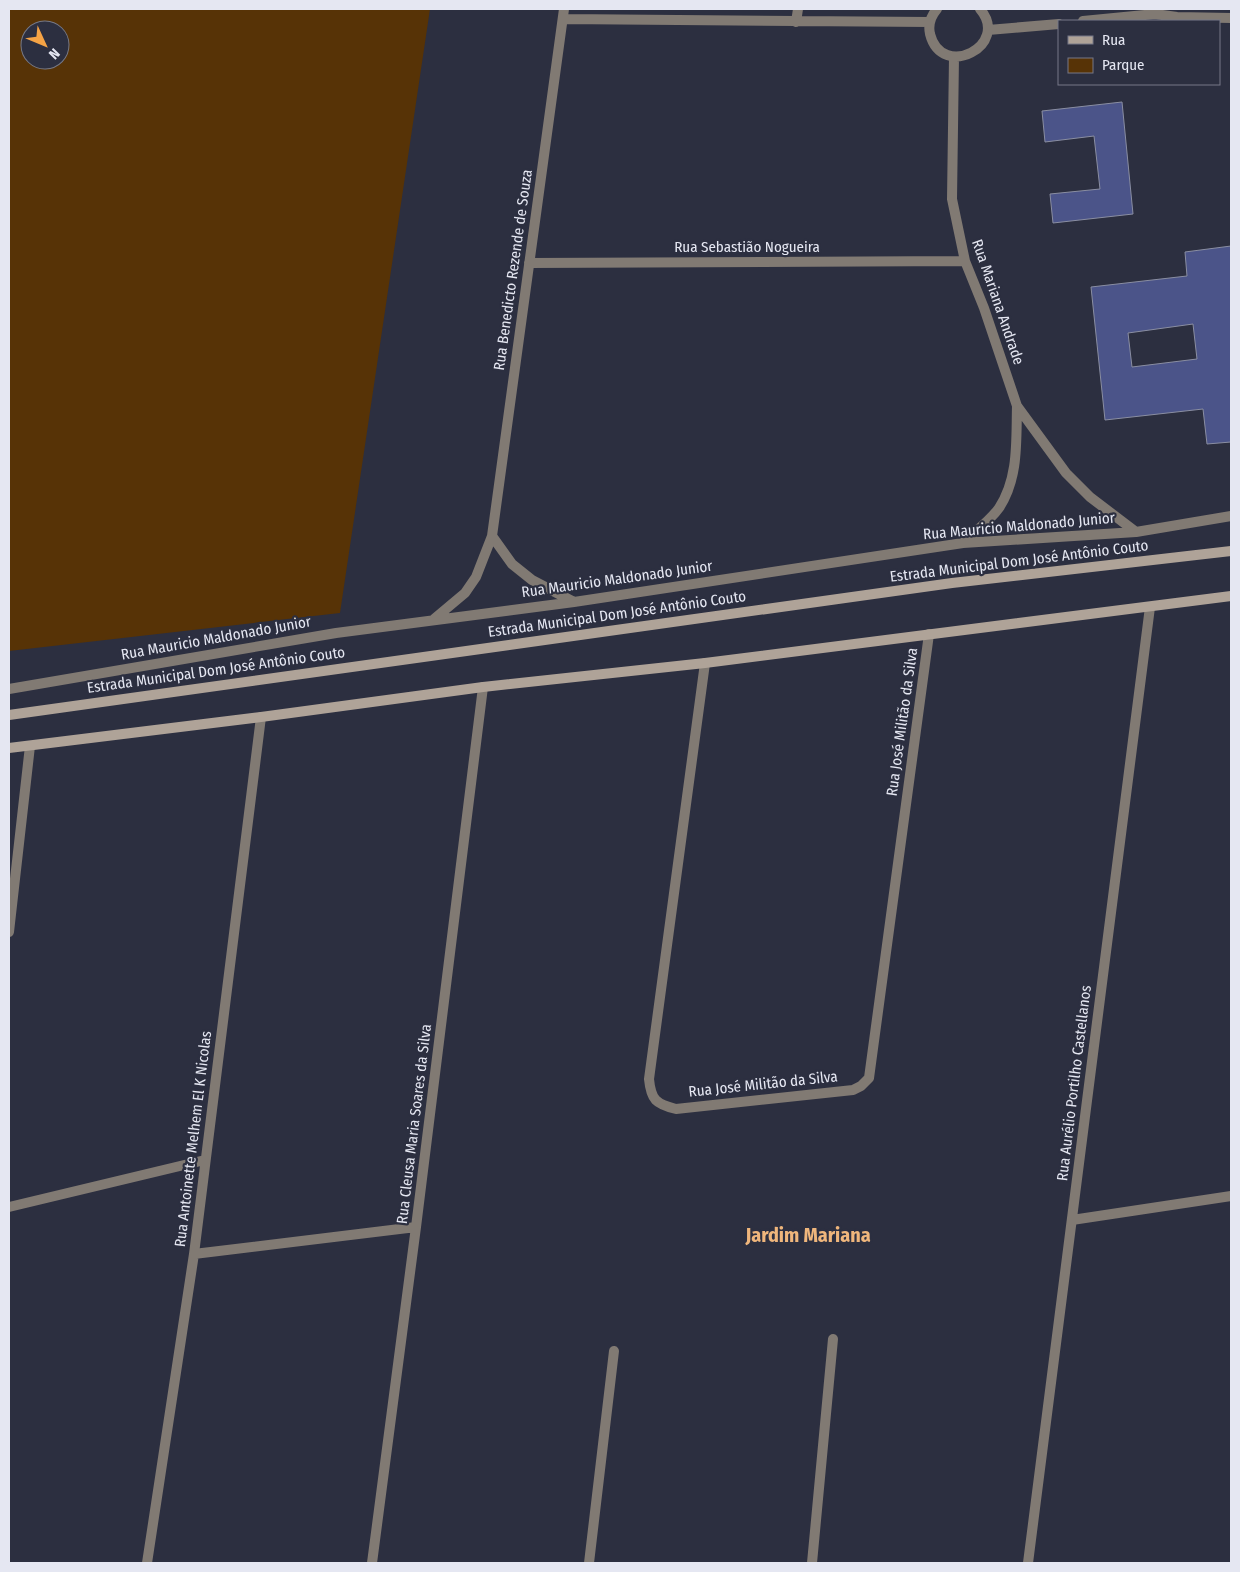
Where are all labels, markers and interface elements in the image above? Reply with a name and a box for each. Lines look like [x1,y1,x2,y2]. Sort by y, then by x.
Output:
north arrow [20,20,70,70]
legend [1058,20,1220,85]
text: Rua [1102,31,1125,49]
text: N [45,45,63,63]
text: Parque [1102,56,1145,74]
street label: Rua Benedicto Rezende de Souza [490,168,536,372]
street label: Rua Mariana Andrade [968,237,1028,367]
street label: Rua Sebastião Nogueira [674,238,820,256]
street label: Rua Mauricio Maldonado Junior [922,509,1116,543]
street label: Estrada Municipal Dom José Antônio Couto [889,536,1149,586]
street label: Rua Mauricio Maldonado Junior [520,557,714,601]
street label: Estrada Municipal Dom José Antônio Couto [487,587,747,641]
street label: Rua Mauricio Maldonado Junior [120,612,313,664]
street label: Estrada Municipal Dom José Antônio Couto [86,643,346,697]
street label: Rua José Militão da Silva [883,647,921,797]
street label: Rua Aurélio Portilho Castellanos [1053,984,1095,1182]
street label: Rua Cleusa Maria Soares da Silva [393,1023,435,1225]
street label: Rua Antoinette Melhem El K Nicolas [171,1030,215,1248]
street label: Rua José Militão da Silva [688,1067,838,1101]
district label: Jardim Mariana [744,1223,871,1247]

